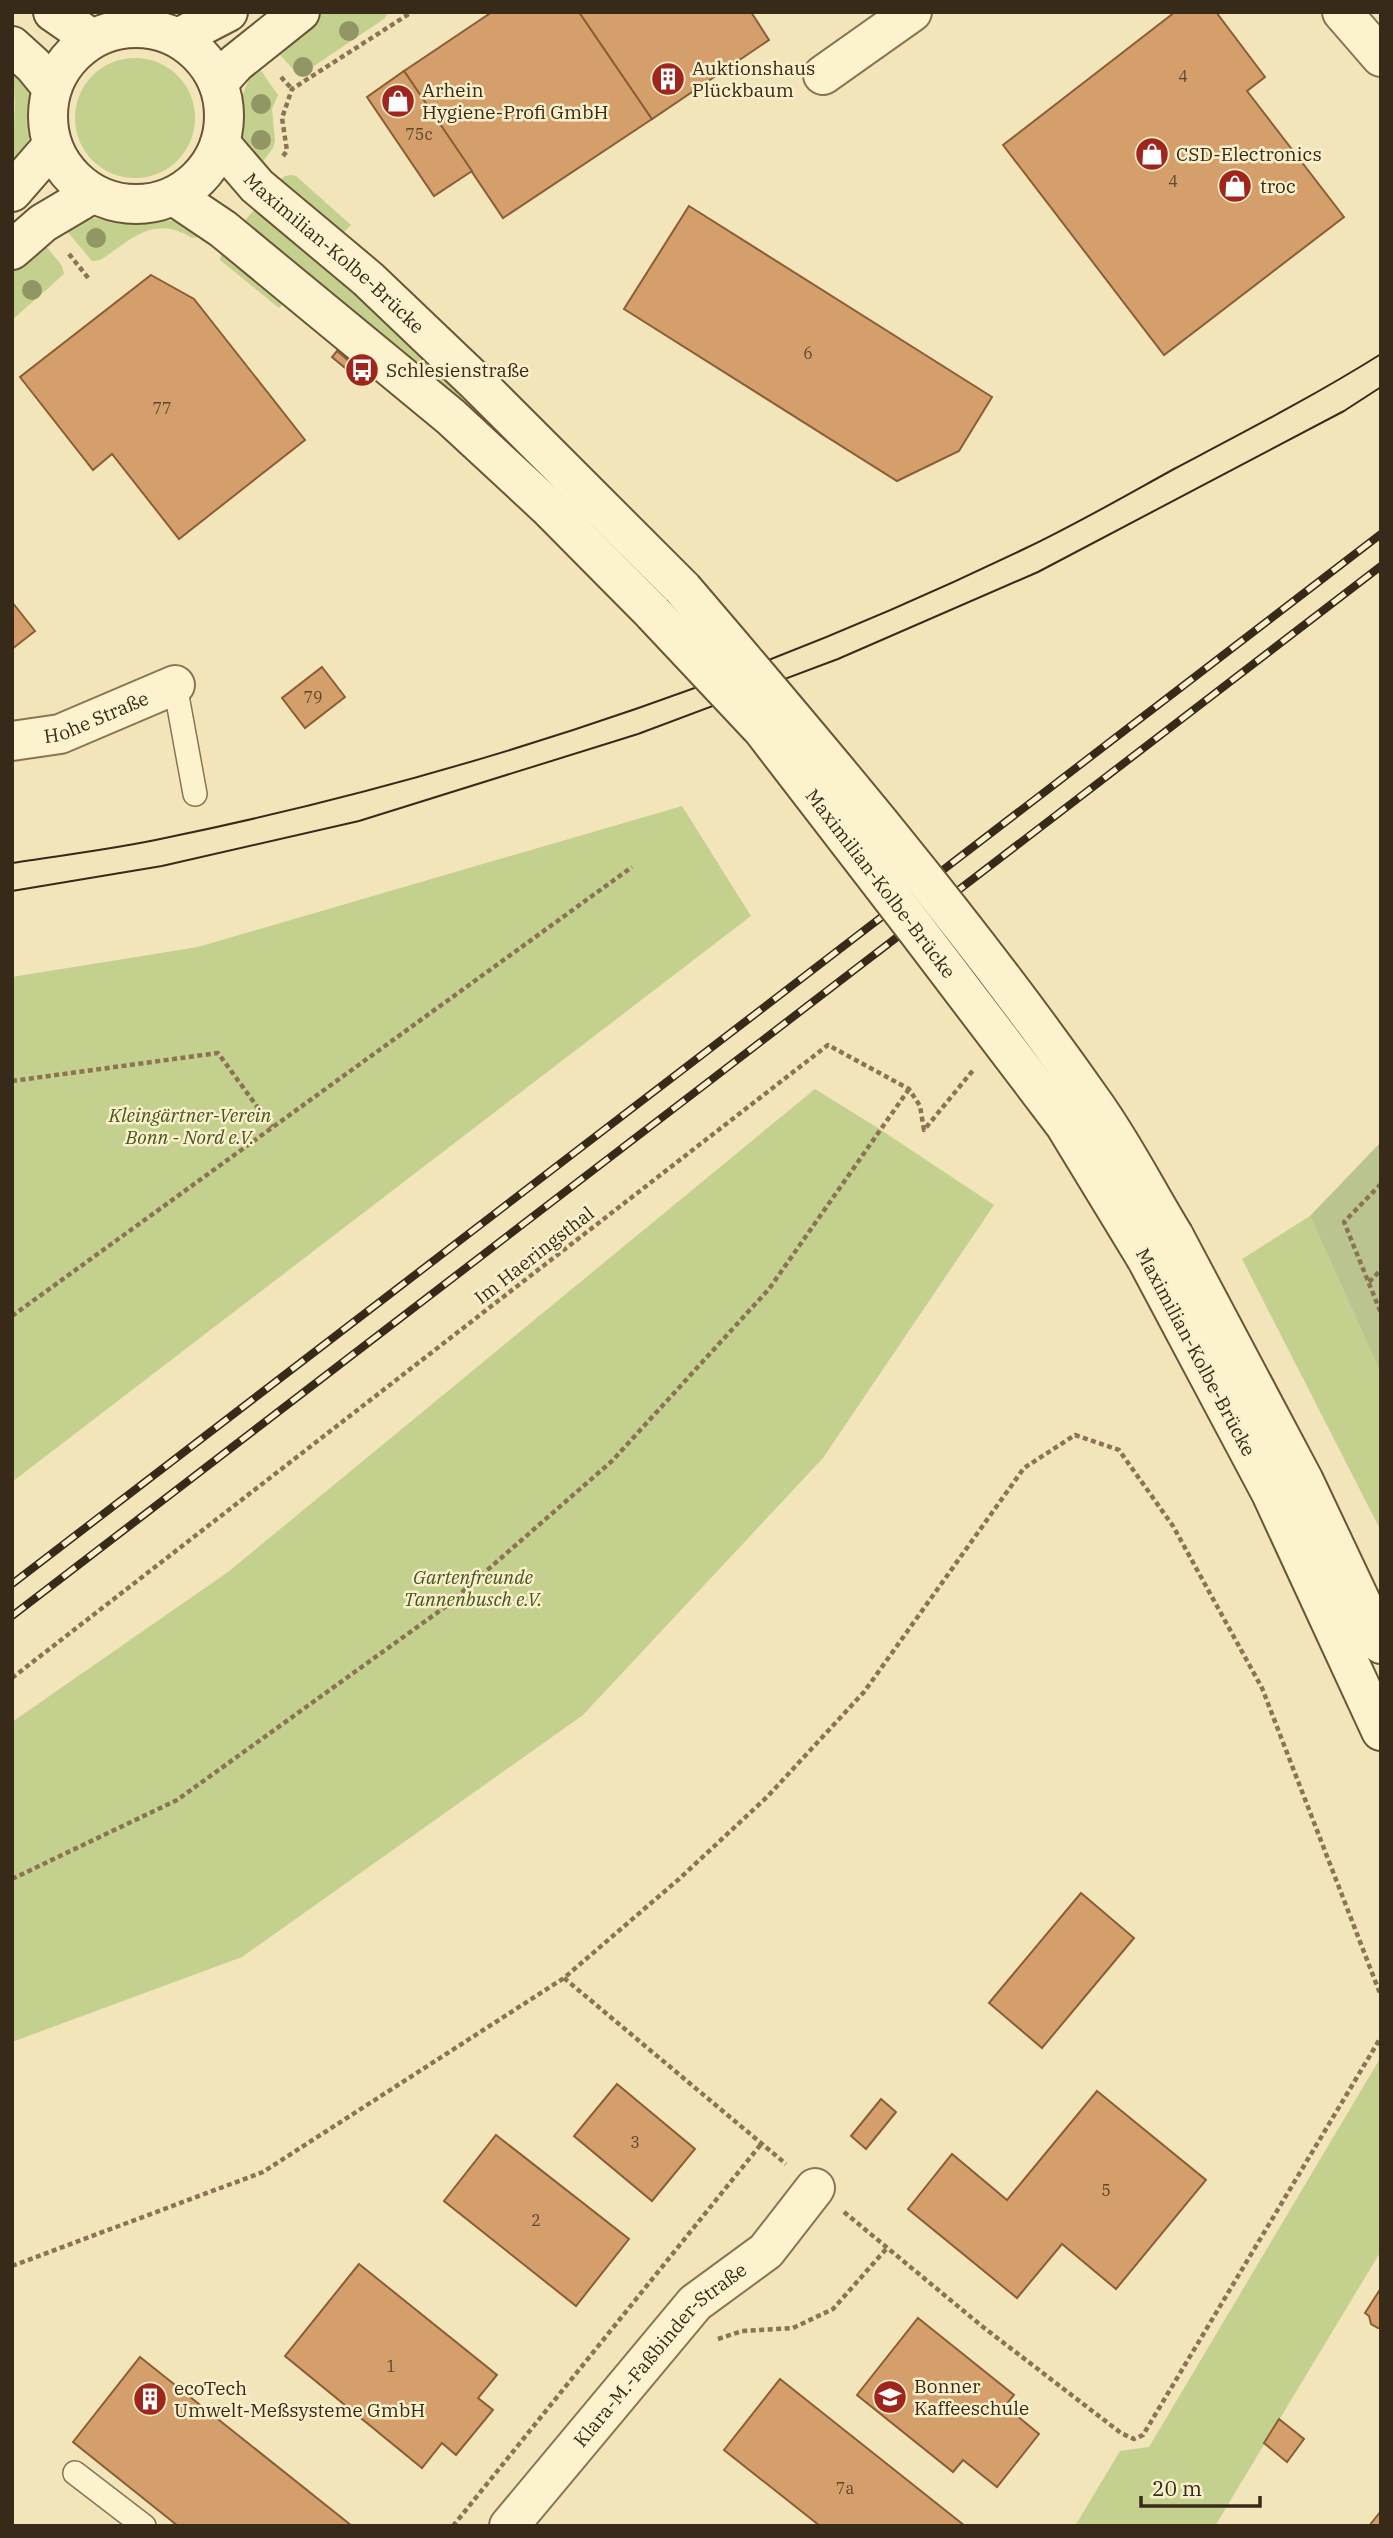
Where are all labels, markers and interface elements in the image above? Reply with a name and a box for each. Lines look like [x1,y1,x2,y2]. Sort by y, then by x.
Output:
place label: Auktionshaus Plückbaum [692,56,815,102]
building icon: Auktionshaus Plückbaum [649,60,687,98]
house number: 4 [1178,66,1188,86]
place label: Arhein Hygiene-Profi GmbH [422,78,608,124]
shop icon: Arhein Hygiene-Profi GmbH [379,82,417,120]
house number: 75c [405,124,433,144]
shop icon: CSD-Electronics [1133,135,1171,173]
place label: CSD-Electronics [1176,142,1322,166]
shop icon: troc [1216,167,1254,205]
street label: Maximilian-Kolbe-Brücke [239,168,430,339]
house number: 4 [1168,171,1178,191]
place label: troc [1260,174,1296,198]
house number: 6 [803,343,813,363]
bus stop icon: Schlesienstraße [343,351,381,389]
place label: Schlesienstraße [386,358,529,382]
house number: 77 [152,398,172,418]
street label: Hohe Straße [42,686,152,748]
house number: 79 [303,687,323,707]
street label: Maximilian-Kolbe-Brücke [800,784,961,983]
park label: Kleingärtner-Verein Bonn - Nord e.V. [108,1103,272,1149]
street label: Im Haeringsthal [469,1201,599,1309]
street label: Maximilian-Kolbe-Brücke [1131,1244,1261,1460]
park label: Gartenfreunde Tannenbusch e.V. [404,1565,542,1611]
house number: 3 [630,2132,640,2152]
house number: 5 [1101,2180,1111,2200]
house number: 2 [531,2210,541,2230]
street label: Klara-M.-Faßbinder-Straße [568,2257,751,2452]
house number: 1 [386,2356,396,2376]
place label: Bonner Kaffeeschule [914,2374,1029,2420]
place label: ecoTech Umwelt-Meßsysteme GmbH [174,2376,425,2422]
school or university icon: Bonner Kaffeeschule [871,2378,909,2416]
building icon: ecoTech Umwelt-Meßsysteme GmbH [131,2380,169,2418]
scale bar [1141,2464,1260,2508]
text: 20 m [1152,2474,1202,2502]
house number: 7a [836,2478,854,2498]

